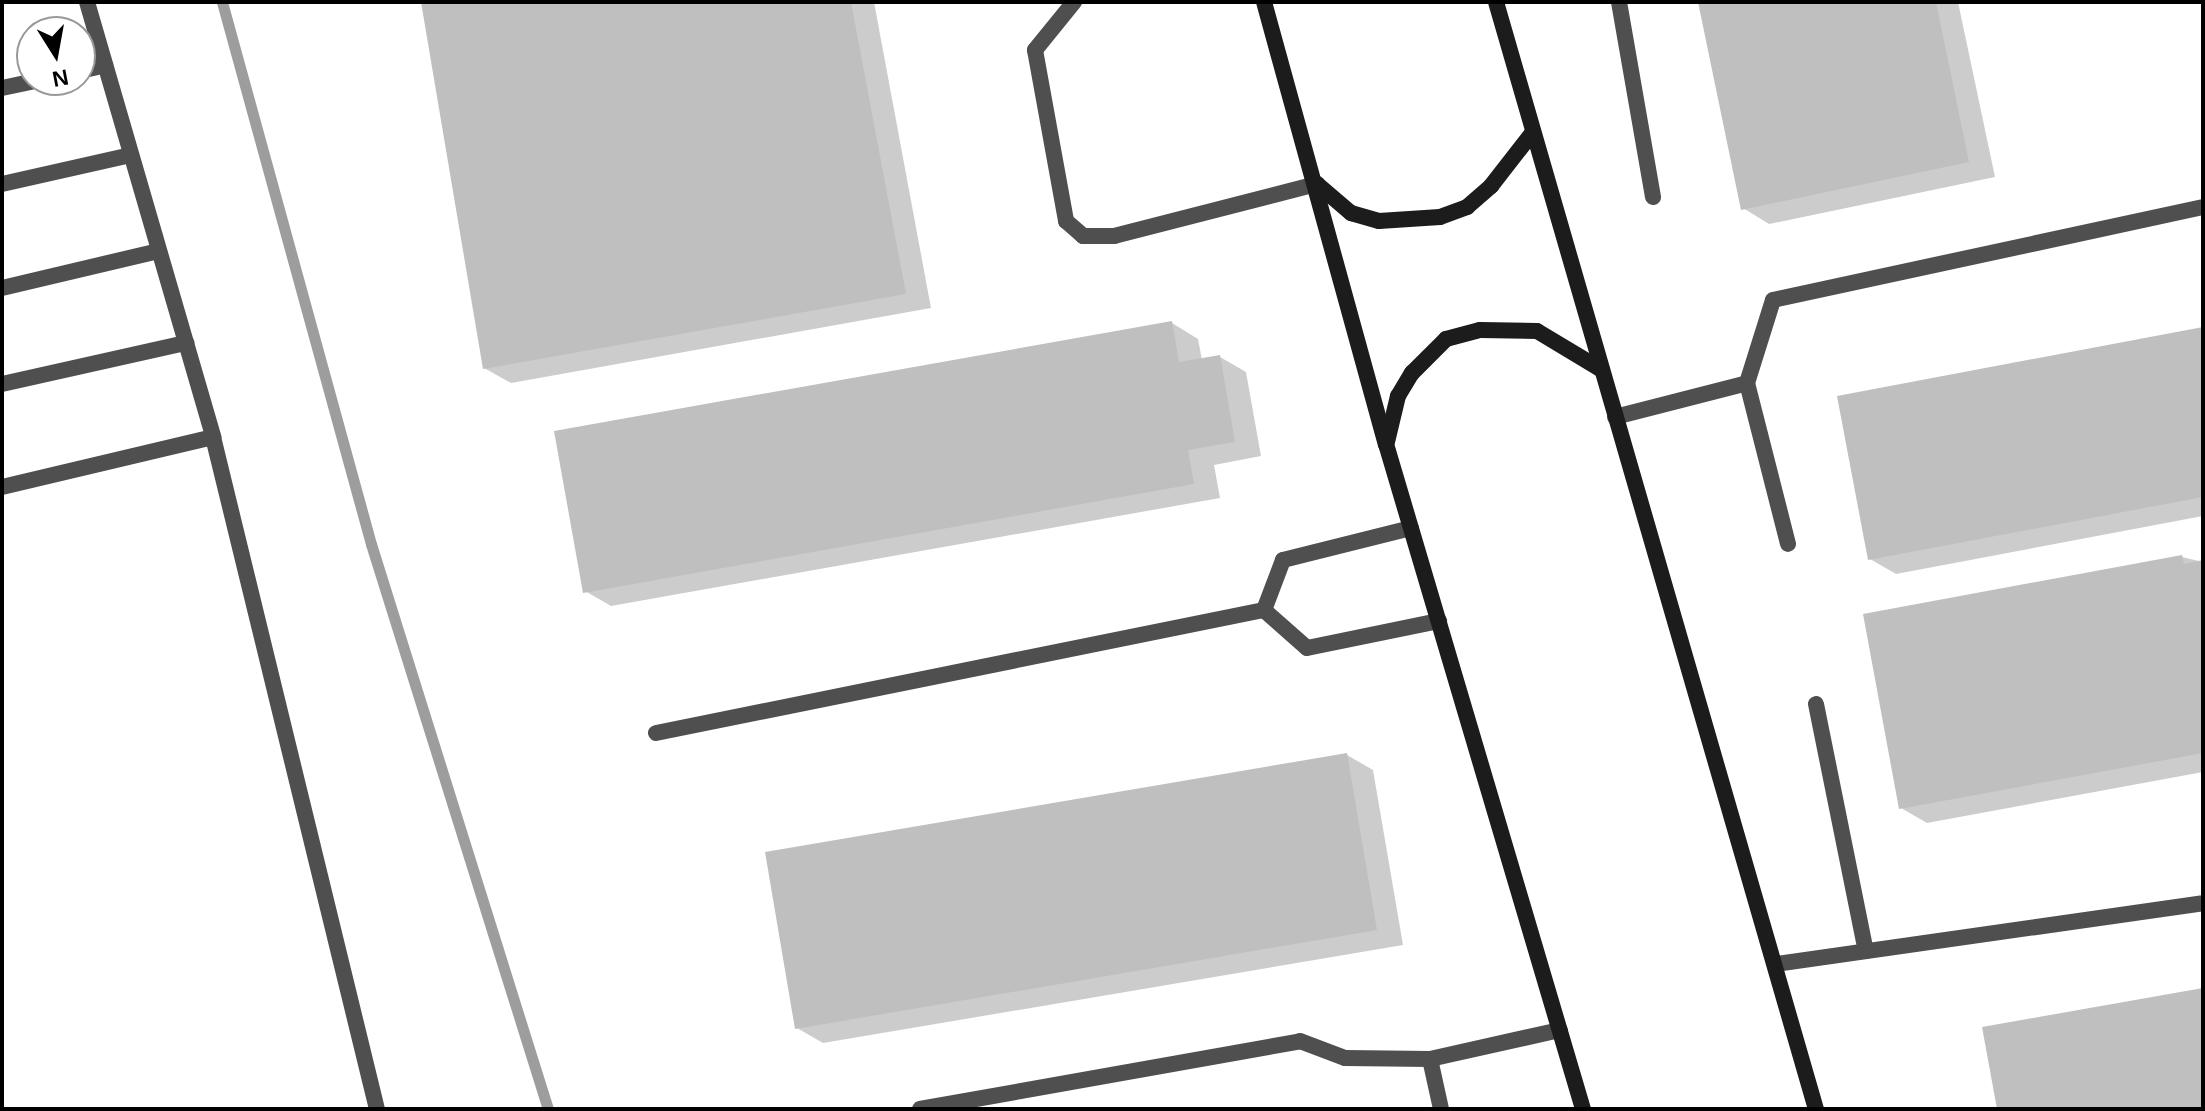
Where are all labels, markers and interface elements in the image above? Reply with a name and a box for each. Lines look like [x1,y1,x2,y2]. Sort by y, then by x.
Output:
north arrow [16,16,96,96]
text: N [50,64,70,92]

